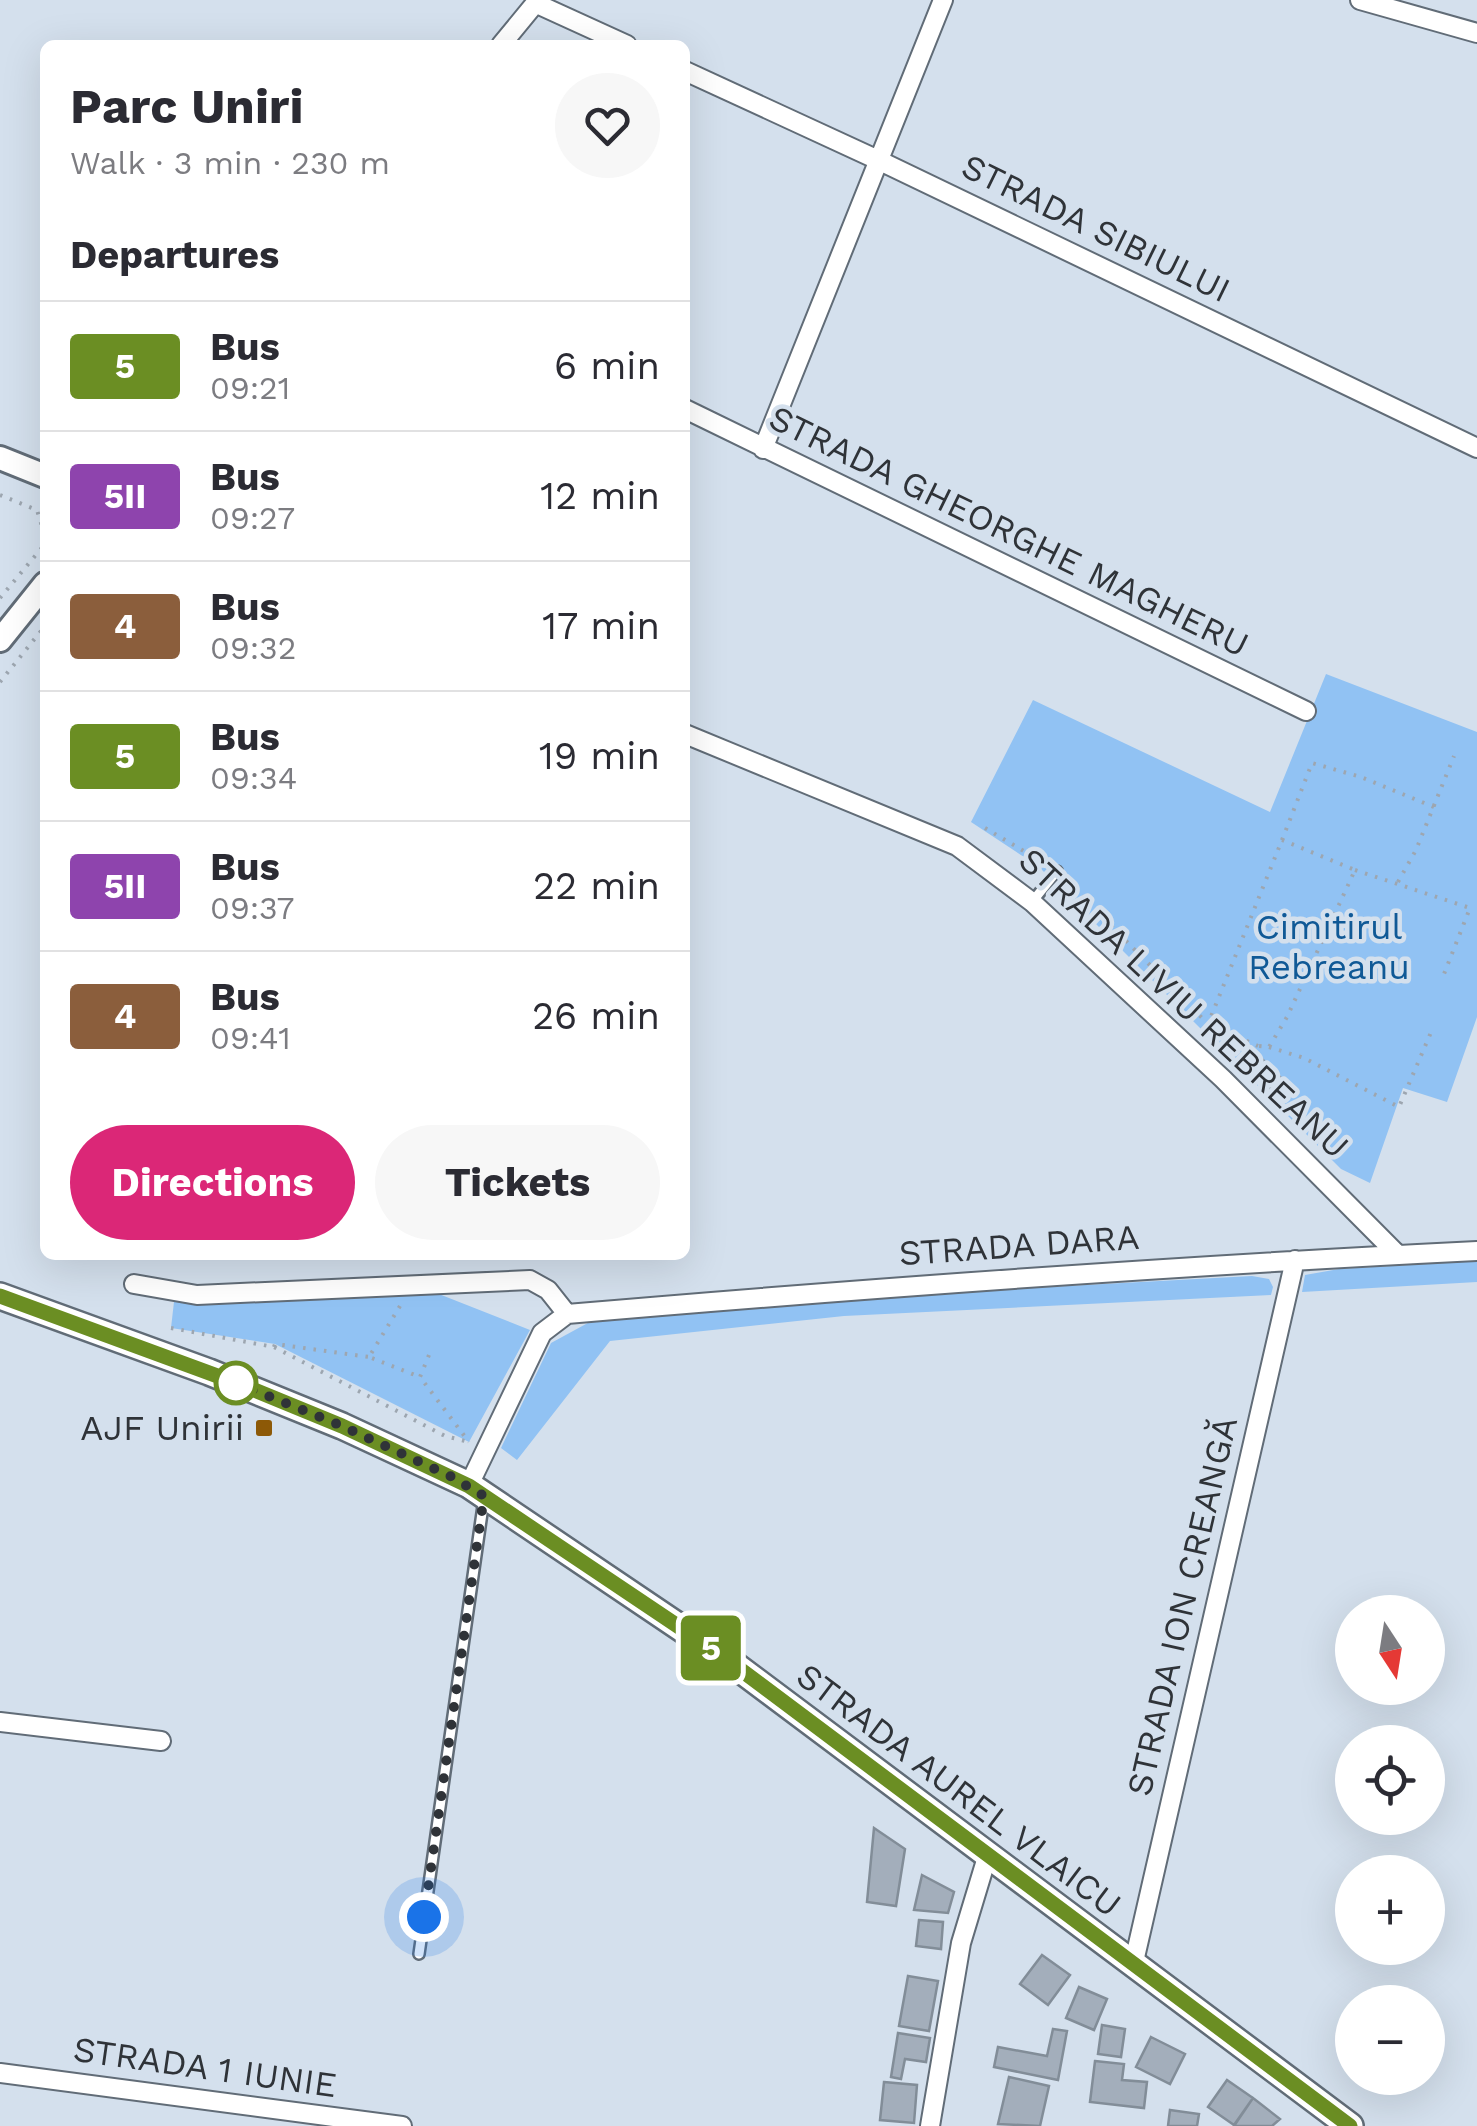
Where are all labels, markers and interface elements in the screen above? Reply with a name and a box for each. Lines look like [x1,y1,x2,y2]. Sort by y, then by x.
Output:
button: heart [555,73,660,178]
text: Parc Uniri [70,78,303,135]
text: Walk · 3 min · 230 m [70,144,390,182]
street label: STRADA SIBIULUI [955,145,1237,311]
text: Departures [70,233,279,277]
text: Bus [210,325,280,369]
text: 6 min [554,344,660,388]
text: 5 [115,345,135,387]
text: 09:21 [210,369,290,407]
street label: STRADA GHEORGHE MAGHERU [763,396,1255,666]
text: Bus [210,455,280,499]
text: 12 min [540,474,660,518]
text: 5II [104,475,146,517]
text: 09:27 [210,499,295,537]
text: Bus [210,585,280,629]
text: 17 min [542,604,660,648]
text: 4 [114,605,136,647]
text: 09:32 [210,629,296,667]
text: Bus [210,715,280,759]
text: 19 min [539,734,660,778]
text: 5 [115,735,135,777]
text: 09:34 [210,759,297,797]
street label: STRADA LIVIU REBREANU [1010,839,1358,1167]
text: Bus [210,845,280,889]
text: 22 min [533,864,660,908]
text: 5II [104,865,146,907]
text: 09:37 [210,889,294,927]
park label: Cimitirul Rebreanu [1248,906,1410,988]
text: Bus [210,975,280,1019]
text: 26 min [532,994,660,1038]
text: 4 [114,995,136,1037]
text: 09:41 [210,1019,291,1057]
button: Directions [70,1125,355,1240]
button: Tickets [375,1125,660,1240]
street label: STRADA DARA [897,1216,1141,1274]
unlabelled marker [215,1362,257,1404]
place label: AJF Unirii [80,1407,244,1449]
street label: STRADA ION CREANGĂ [1118,1412,1246,1800]
marker: AJF Unirii [253,1417,275,1439]
north arrow [1335,1595,1445,1705]
map controls [1335,1595,1445,2095]
line badge: 5 [678,1616,744,1680]
text: 5 [701,1627,721,1669]
street label: STRADA AUREL VLAICU [789,1654,1129,1926]
button: locate [1335,1725,1445,1835]
button: + [1335,1855,1445,1965]
your location [399,1892,449,1942]
button: − [1335,1985,1445,2095]
street label: STRADA 1 IUNIE [71,2028,339,2106]

